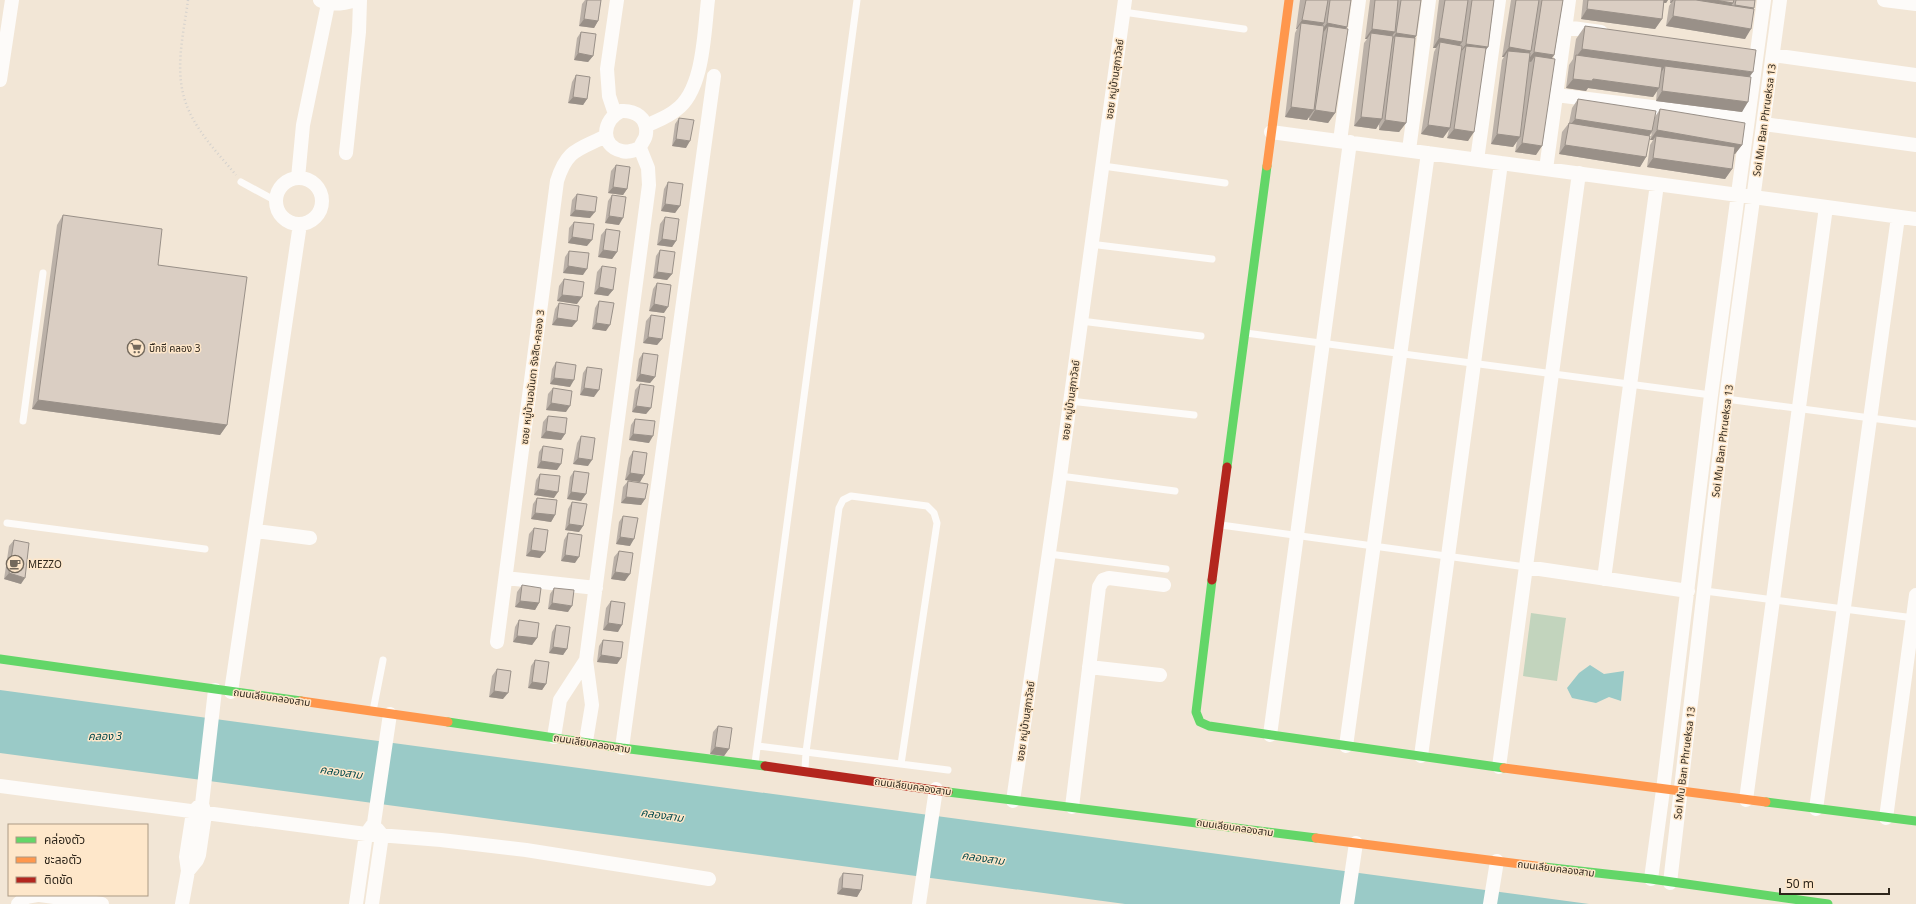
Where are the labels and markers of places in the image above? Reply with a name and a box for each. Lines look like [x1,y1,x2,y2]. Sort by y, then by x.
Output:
supermarket icon: บิ๊กซี คลอง 3 [126,338,146,358]
place label: บิ๊กซี คลอง 3 [149,341,201,355]
cafe icon: MEZZO [5,554,25,574]
place label: MEZZO [28,557,62,571]

